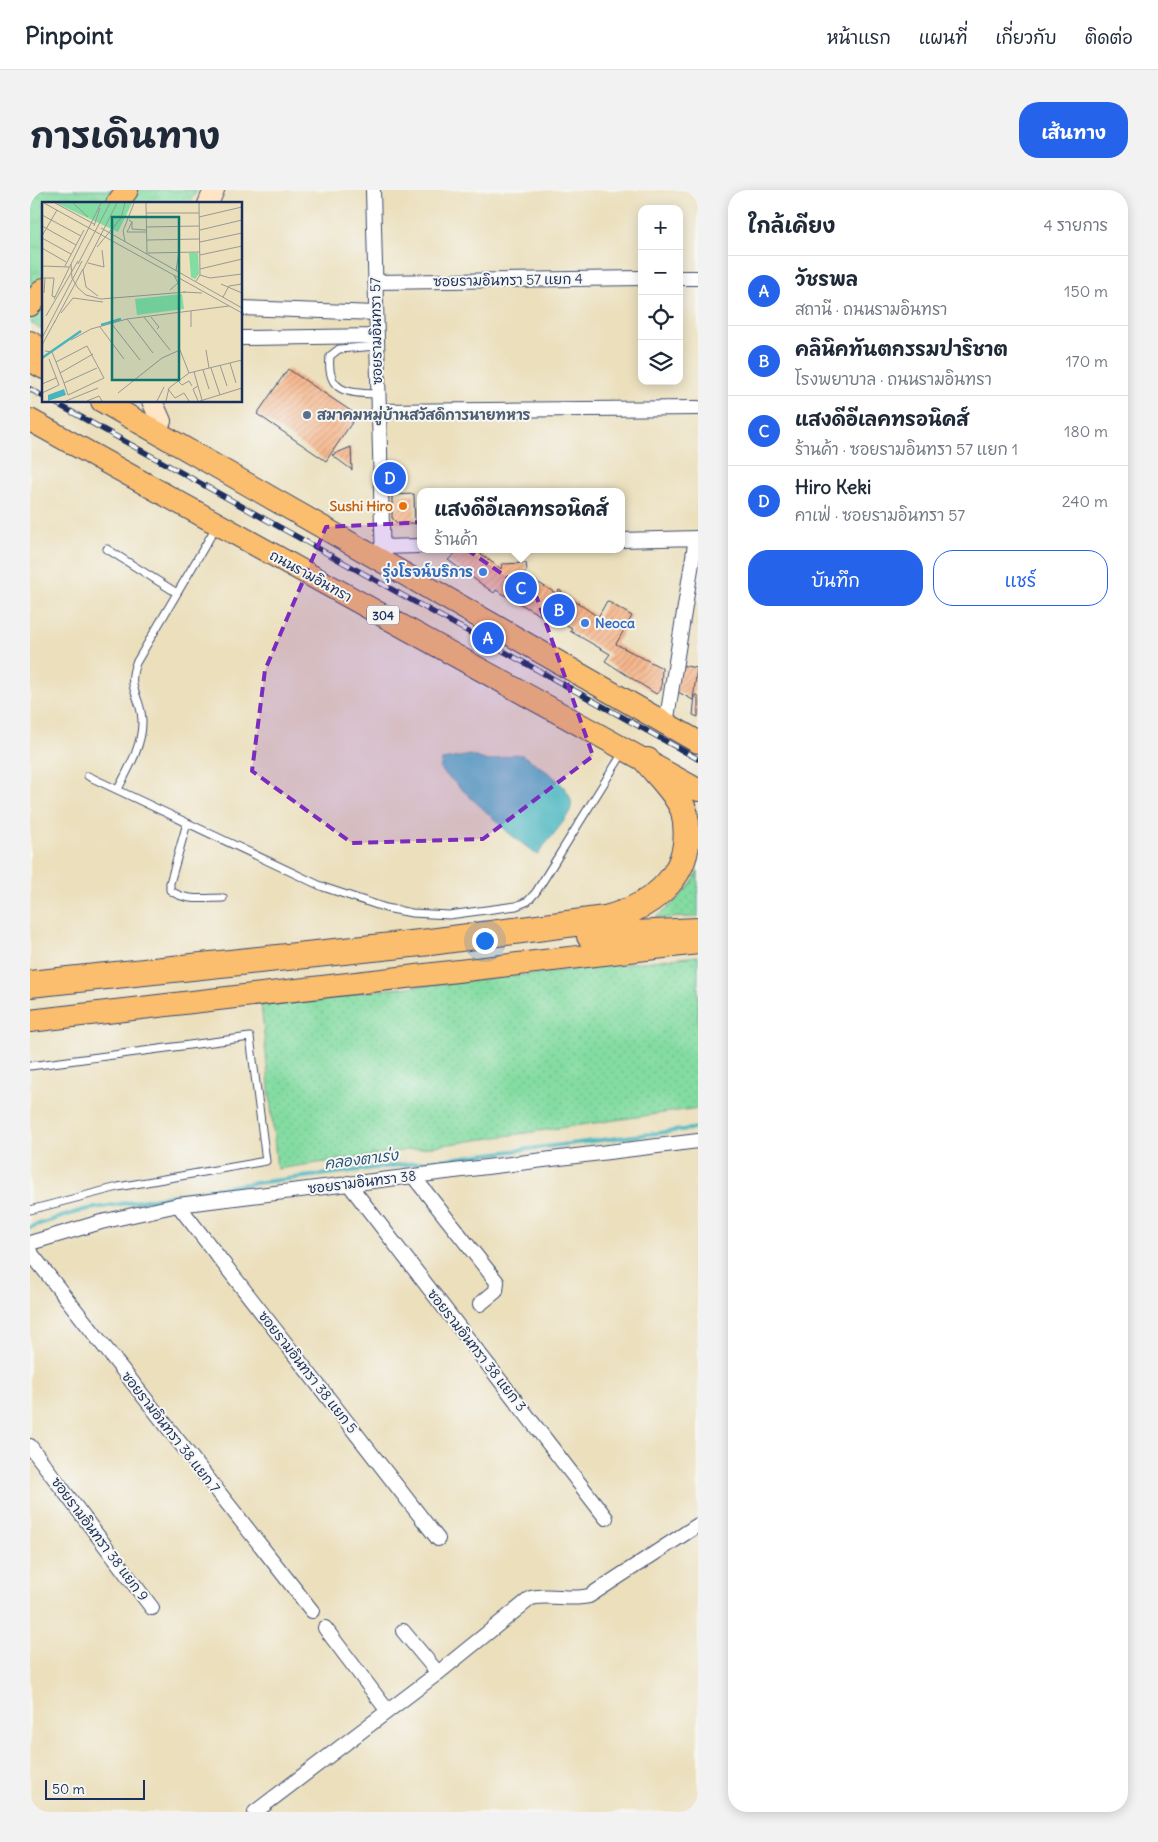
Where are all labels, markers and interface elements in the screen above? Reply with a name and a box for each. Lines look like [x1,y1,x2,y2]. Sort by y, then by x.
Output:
text: Pinpoint [25,20,113,50]
text: หน้าแรก [827,26,891,49]
text: แผนที่ [919,26,967,49]
text: เกี่ยวกับ [995,26,1057,49]
text: ติดต่อ [1085,26,1133,49]
button: เส้นทาง [1019,102,1128,158]
text: การเดินทาง [30,113,220,157]
inset map [42,202,242,402]
map controls [638,205,683,385]
button: + [638,205,683,250]
text: ใกล้เคียง [748,212,835,239]
text: 4 รายการ [1044,215,1108,235]
button: − [638,250,683,295]
text: วัชรพล [795,267,858,291]
street label: ซอยรามอินทรา 57 แยก 4 [433,270,583,290]
street label: ซอยรามอินทรา 57 [366,277,386,385]
text: A [759,281,769,301]
text: 150 m [1064,281,1108,301]
button: locate [638,295,683,340]
text: สถานี · ถนนรามอินทรา [795,299,947,319]
text: คลินิคทันตกรรมปาริชาต [795,337,1008,361]
button: layers [638,340,683,385]
text: B [759,351,769,371]
text: 170 m [1065,351,1108,371]
text: โรงพยาบาล · ถนนรามอินทรา [795,369,992,389]
place label: สมาคมหมู่บ้านสวัสดิการนายทหาร [317,405,531,426]
text: แสงดีอีเลคทรอนิคส์ [795,407,969,431]
marker: สมาคมหมู่บ้านสวัสดิการนายทหาร [301,409,313,421]
text: C [759,421,769,441]
text: 180 m [1064,421,1108,441]
text: ร้านค้า · ซอยรามอินทรา 57 แยก 1 [795,439,1018,459]
pin: D [374,459,406,497]
text: Hiro Keki [795,475,871,499]
popup [417,488,625,553]
text: D [758,491,770,511]
text: 240 m [1062,491,1108,511]
place label: Sushi Hiro [329,497,393,515]
text: แสงดีอีเลคทรอนิคส์ [434,497,608,521]
marker: Sushi Hiro [397,500,409,512]
text: คาเฟ่ · ซอยรามอินทรา 57 [795,505,965,525]
text: ร้านค้า [434,529,478,549]
street label: ถนนรามอินทรา [267,546,355,606]
button: บันทึก [748,550,923,606]
button: แชร์ [933,550,1108,606]
place label: รุ่งโรจน์บริการ [382,562,473,583]
marker: รุ่งโรจน์บริการ [477,566,489,578]
pin: C [505,569,537,607]
pin: B [543,591,575,629]
road number: 304 [367,606,399,624]
place label: Neoca [595,614,635,632]
marker: Neoca [579,617,591,629]
pin: A [472,619,504,657]
your location [472,928,498,954]
water label: คลองตาเร่ง [323,1145,400,1173]
street label: ซอยรามอินทรา 38 [307,1166,417,1198]
street label: ซอยรามอินทรา 38 แยก 3 [424,1285,530,1415]
street label: ซอยรามอินทรา 38 แยก 5 [255,1307,361,1437]
street label: ซอยรามอินทรา 38 แยก 7 [118,1368,224,1497]
street label: ซอยรามอินทรา 38 แยก 9 [47,1473,153,1605]
scale bar [45,1777,145,1800]
text: 50 m [52,1780,85,1798]

